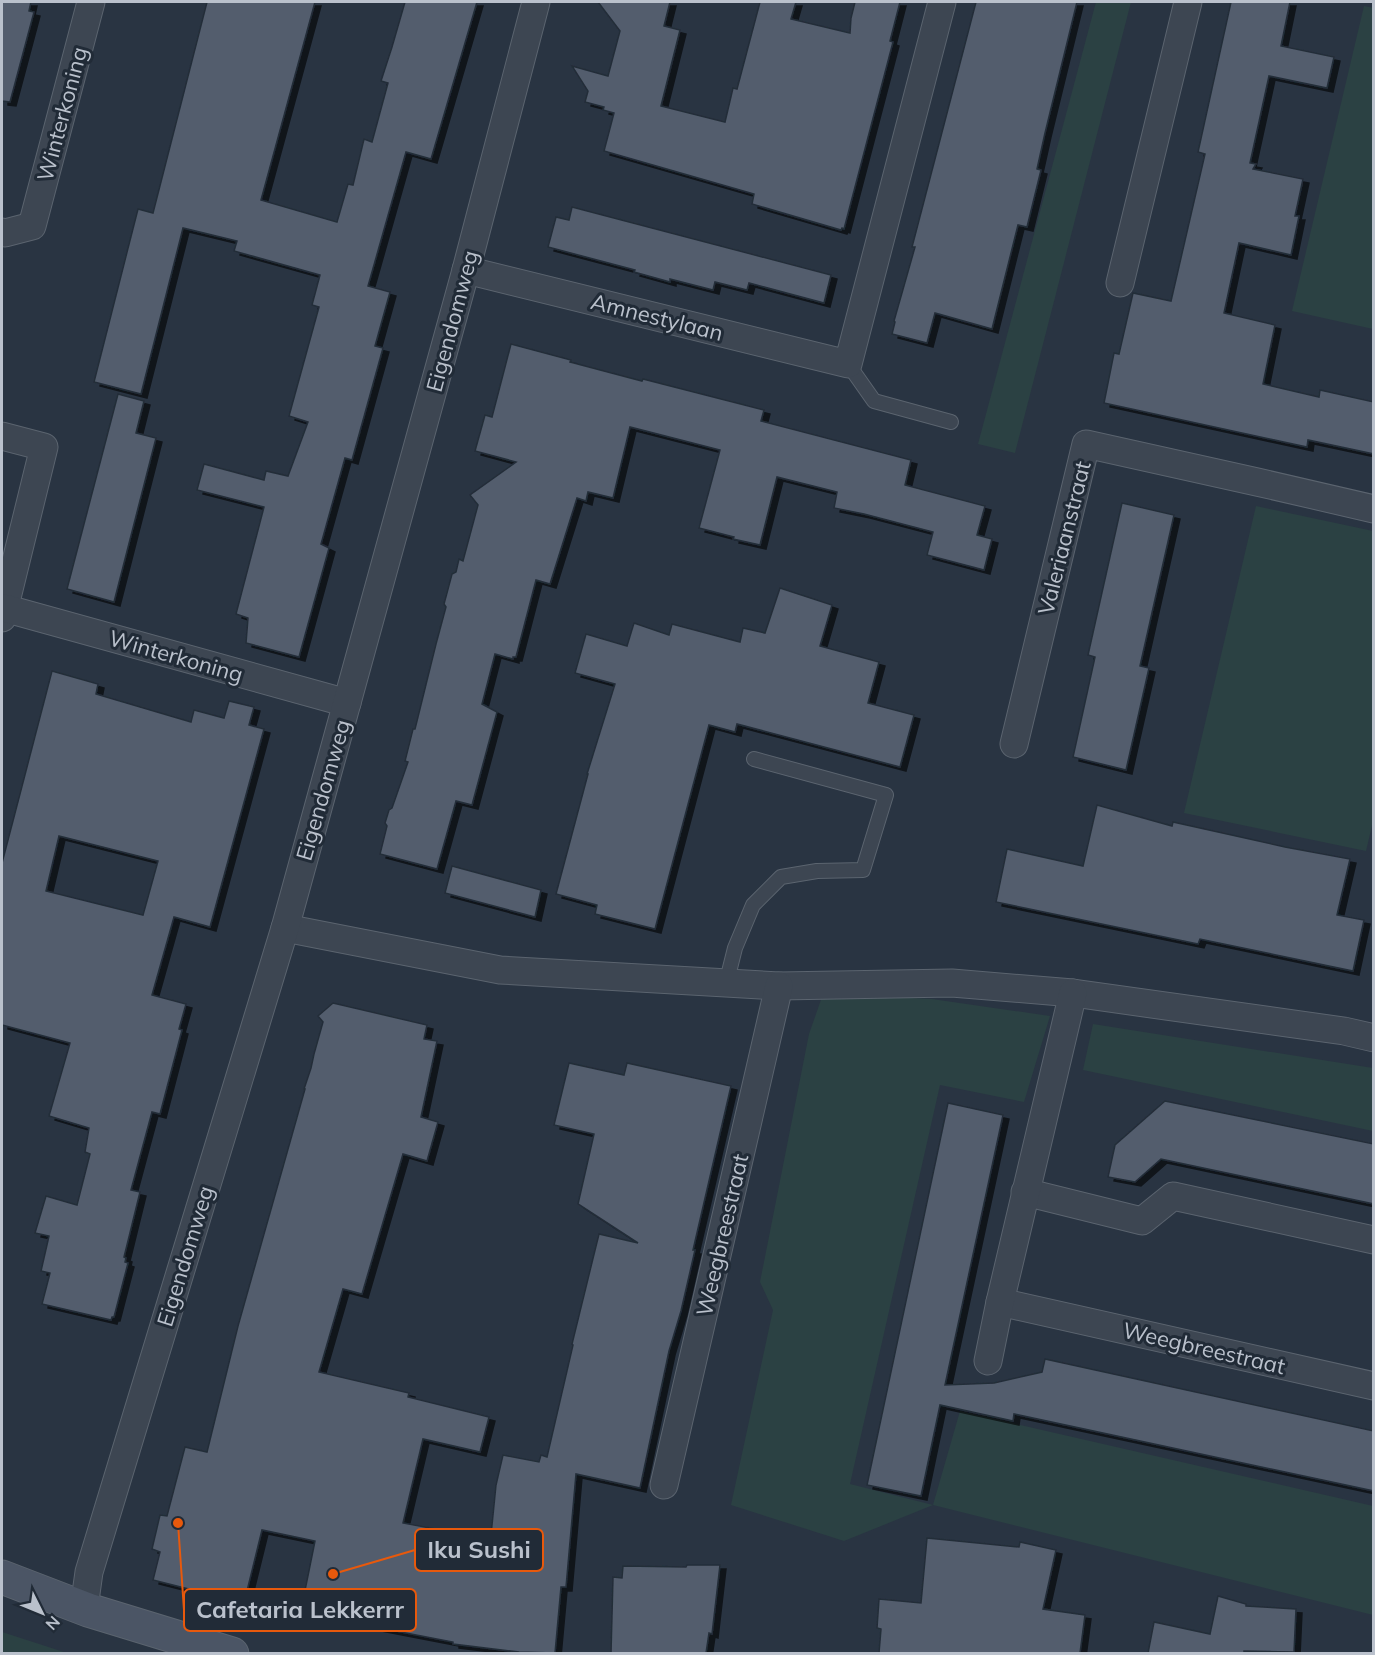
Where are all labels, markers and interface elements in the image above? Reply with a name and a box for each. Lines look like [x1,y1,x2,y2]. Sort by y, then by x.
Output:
street label: Winterkoning [31,44,93,184]
street label: Eigendomweg [420,247,484,395]
street label: Amnestylaan [588,287,726,347]
street label: Valeriaanstraat [1031,458,1097,618]
street label: Winterkoning [106,624,246,688]
street label: Eigendomweg [289,716,357,864]
street label: Weegbreestraat [690,1151,754,1319]
street label: Eigendomweg [150,1182,220,1330]
street label: Weegbreestraat [1120,1316,1288,1380]
callout: Iku Sushi [415,1529,543,1571]
text: Iku Sushi [427,1534,531,1564]
north arrow [12,1583,72,1643]
callout: Cafetaria Lekkerrr [184,1589,416,1631]
text: Cafetaria Lekkerrr [196,1594,404,1624]
text: N [42,1612,64,1634]

